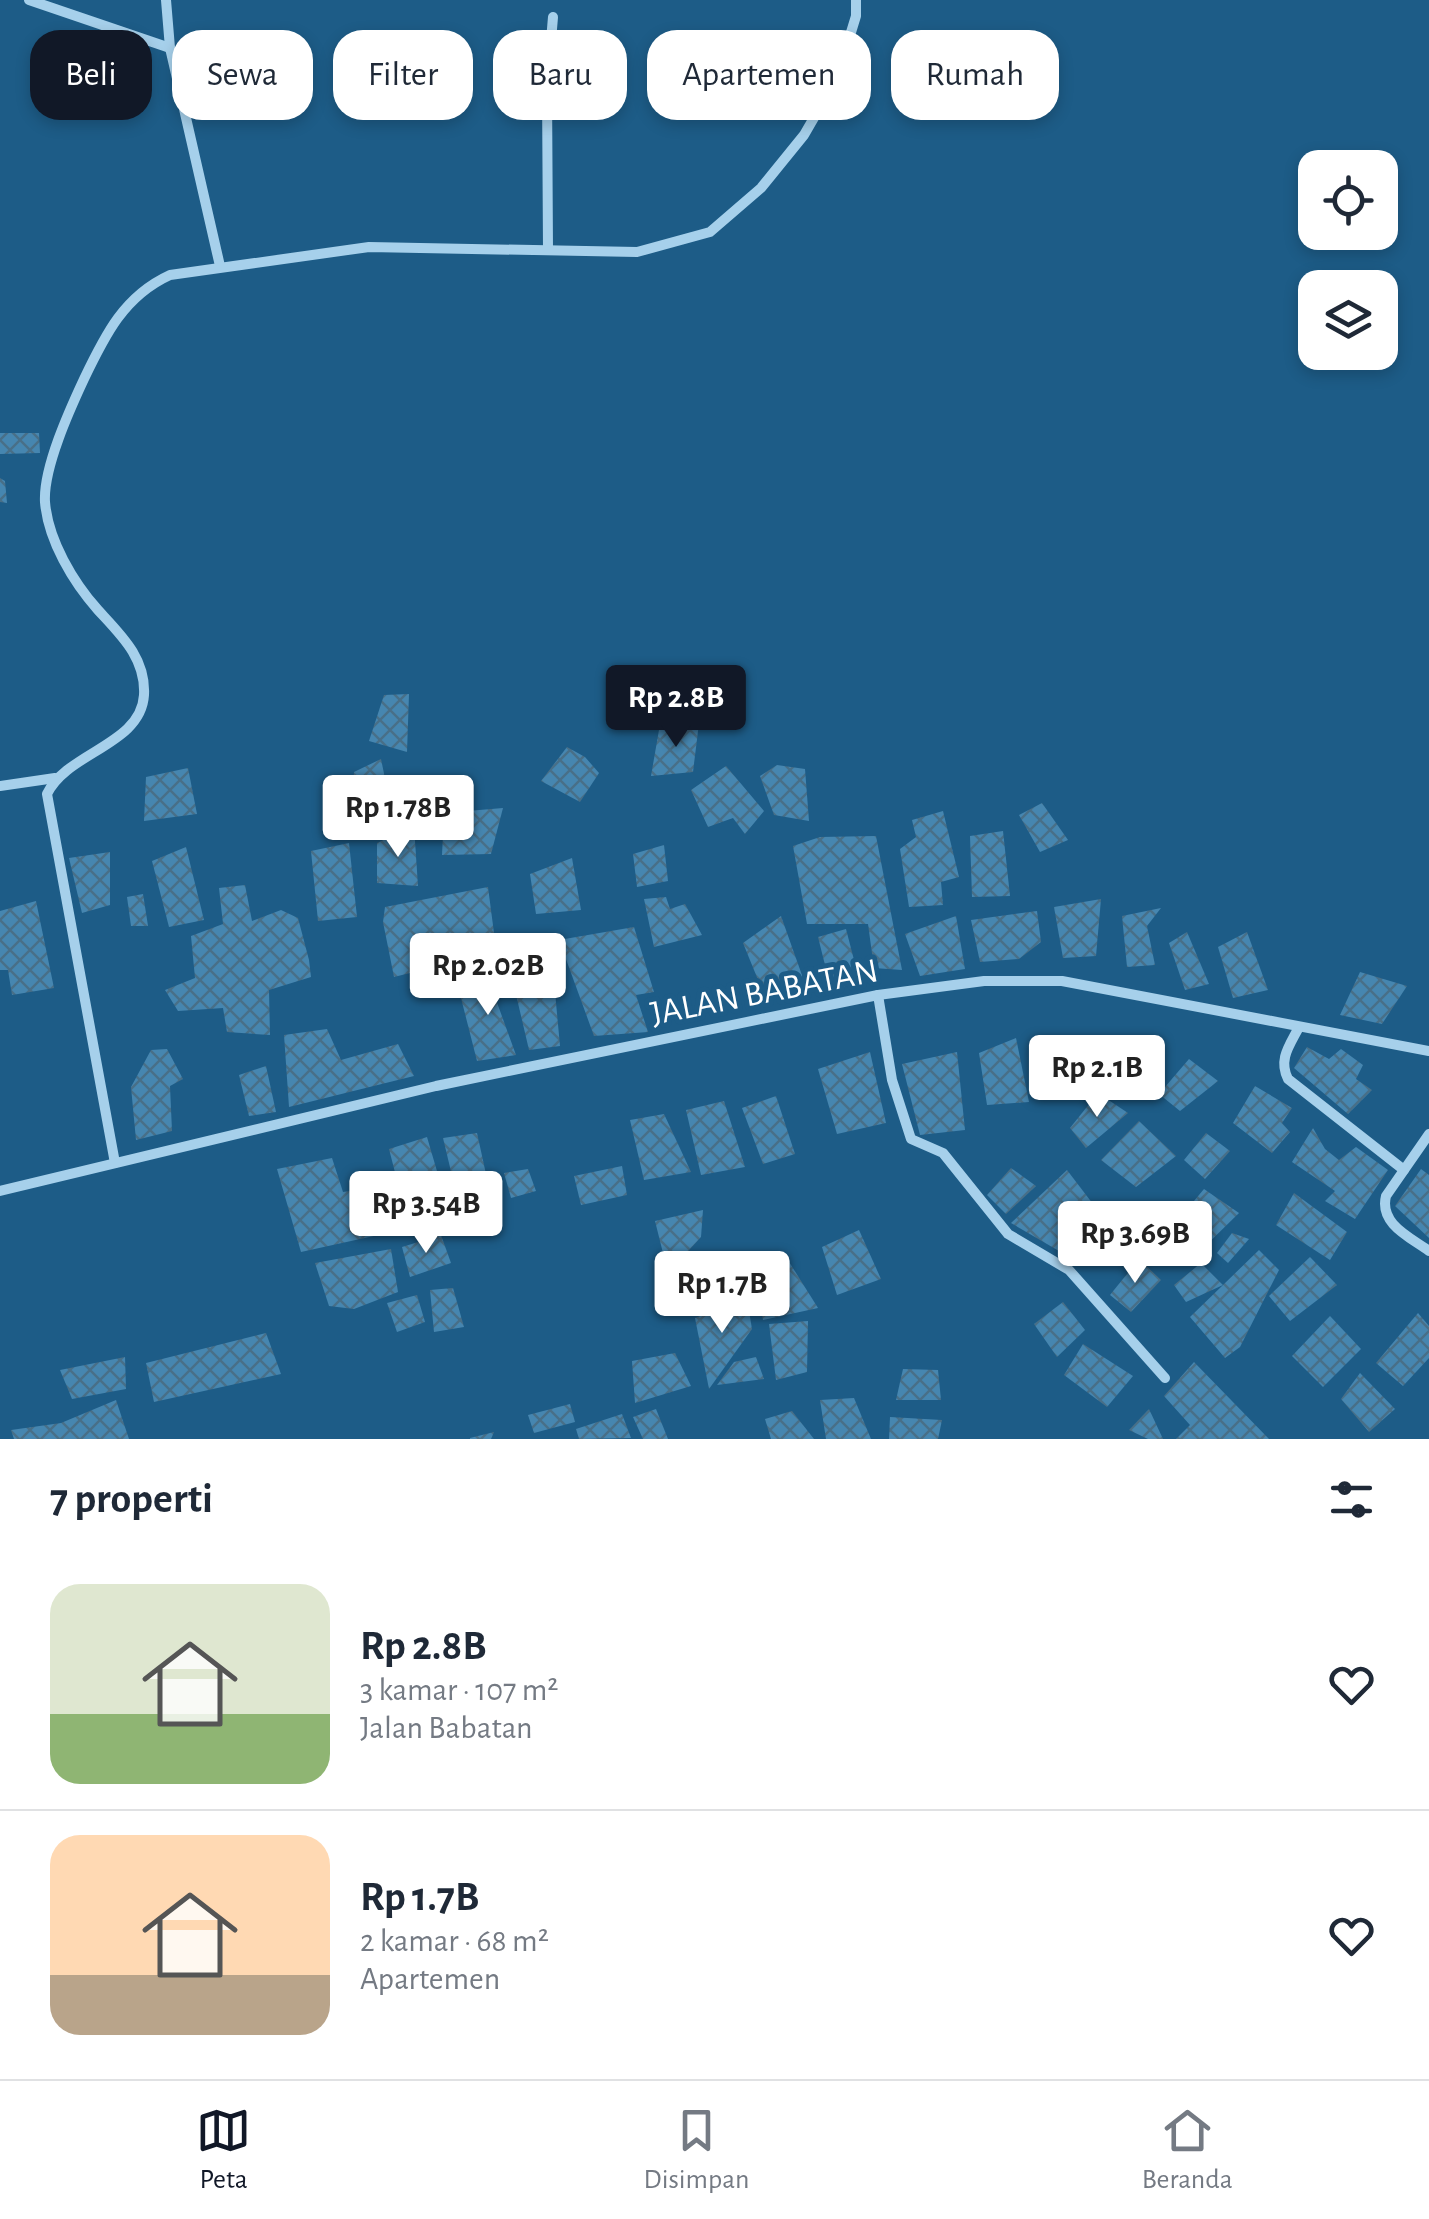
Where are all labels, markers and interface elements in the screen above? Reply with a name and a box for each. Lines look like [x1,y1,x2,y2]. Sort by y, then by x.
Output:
chip: Beli [30,30,152,120]
chip: Sewa [172,30,313,120]
chip: Filter [333,30,473,120]
chip: Baru [493,30,627,120]
chip: Apartemen [647,30,871,120]
chip: Rumah [891,30,1059,120]
map controls [1298,150,1398,370]
button: locate [1298,150,1398,250]
button: layers [1298,270,1398,370]
pin: Rp 2.8B [584,665,768,750]
text: Rp 2.8B [628,681,724,713]
pin: Rp 1.78B [295,775,501,860]
text: Rp 1.78B [345,791,451,823]
pin: Rp 2.02B [385,933,591,1018]
text: Rp 2.02B [432,949,544,981]
street label: JALAN BABATAN [648,953,881,1032]
pin: Rp 2.1B [1005,1035,1189,1120]
text: Rp 2.1B [1051,1051,1143,1083]
pin: Rp 3.54B [323,1171,529,1256]
text: Rp 3.54B [371,1187,481,1219]
pin: Rp 3.69B [1032,1201,1238,1286]
text: Rp 3.69B [1080,1217,1190,1249]
pin: Rp 1.7B [630,1251,814,1336]
text: Rp 1.7B [677,1267,767,1299]
icon: filters [1324,1472,1379,1527]
text: 7 properti [50,1478,213,1520]
icon: home [130,1624,250,1744]
text: Rp 2.8B [360,1625,486,1667]
icon: heart [1324,1657,1379,1712]
text: 3 kamar · 107 m² [360,1674,558,1706]
text: Jalan Babatan [360,1712,533,1744]
icon: home [130,1875,250,1995]
text: Rp 1.7B [360,1876,479,1918]
icon: heart [1324,1908,1379,1963]
text: 2 kamar · 68 m² [360,1925,549,1957]
text: Apartemen [360,1963,500,1995]
tab: Peta [196,2103,251,2197]
tab: Disimpan [644,2103,749,2197]
tab: Beranda [1142,2103,1233,2197]

